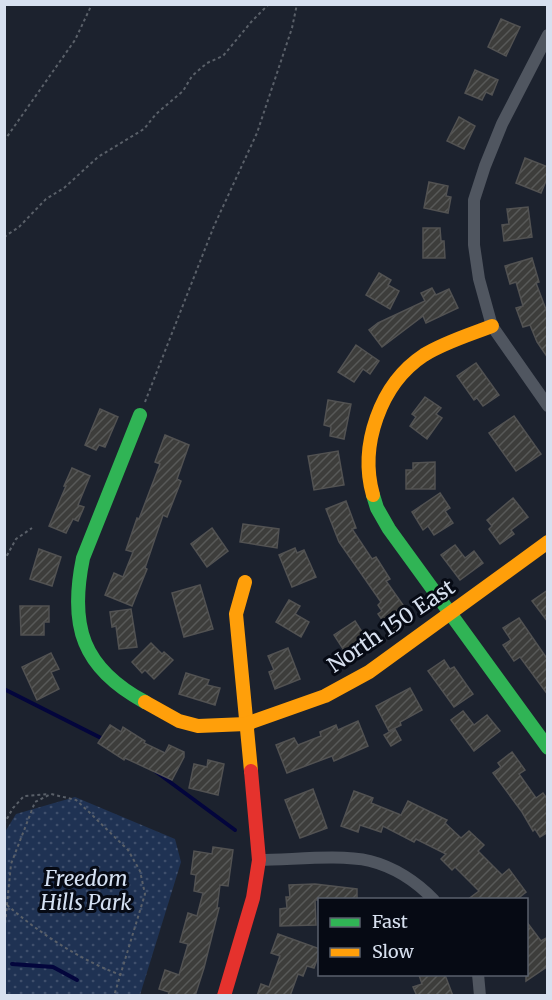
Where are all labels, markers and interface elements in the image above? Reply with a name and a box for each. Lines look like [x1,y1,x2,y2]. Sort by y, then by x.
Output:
street label: North 150 East [322,573,460,679]
park label: Freedom Hills Park [39,865,132,916]
legend [318,898,528,976]
text: Fast [372,910,408,933]
text: Slow [372,940,415,963]

